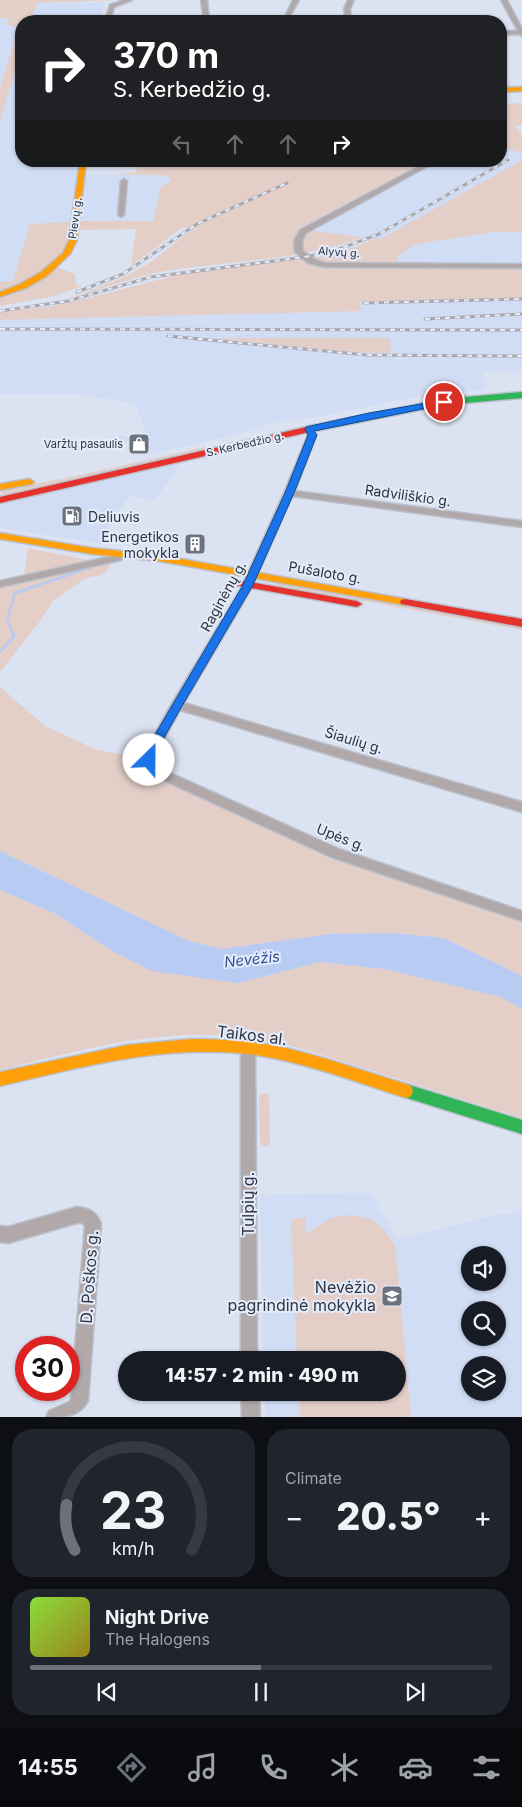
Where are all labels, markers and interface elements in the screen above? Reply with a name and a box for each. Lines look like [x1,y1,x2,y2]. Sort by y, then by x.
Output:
text: 370 m [113,34,219,76]
icon: right [30,35,95,100]
text: S. Kerbedžio g. [113,76,271,102]
icon: left [168,130,196,158]
icon: ahead [221,130,249,158]
icon: ahead [274,130,302,158]
icon: right [327,130,355,158]
street label: Pievų g. [65,196,85,240]
street label: Alyvų g. [317,244,361,260]
pin [423,381,465,423]
icon: arrive [430,388,458,416]
street label: S. Kerbedžio g. [205,428,285,460]
shop icon: Varžtų pasaulis [127,432,151,456]
place label: Varžtų pasaulis [44,437,123,451]
street label: Radviliškio g. [364,481,452,509]
fuel station icon: Deliuvis [60,504,84,528]
place label: Deliuvis [88,508,140,525]
place label: Energetikos mokykla [101,528,179,561]
building icon: Energetikos mokykla [183,532,207,556]
street label: Pušaloto g. [287,557,363,587]
street label: Raginėnų g. [197,558,249,634]
street label: Šiaulių g. [323,723,385,757]
position arrow [122,733,174,785]
street label: Upės g. [314,820,368,854]
water label: Nevėžis [223,947,281,971]
street label: Taikos al. [216,1021,288,1049]
street label: Tulpių g. [238,1172,258,1236]
street label: D. Poškos g. [76,1230,102,1324]
map controls [461,1246,506,1401]
button: sound [461,1246,506,1291]
place label: Nevėžio pagrindinė mokykla [228,1277,376,1315]
school or university icon: Nevėžio pagrindinė mokykla [380,1284,404,1308]
button: search [461,1301,506,1346]
speed limit sign: 30 [15,1336,80,1401]
button: layers [461,1356,506,1401]
text: 14:57 · 2 min · 490 m [165,1364,359,1387]
text: Climate [285,1468,342,1488]
text: 23 [100,1479,167,1542]
text: 20.5° [336,1493,441,1539]
text: − [285,1500,304,1534]
text: + [473,1500,492,1534]
text: km/h [112,1538,155,1559]
text: Night Drive [105,1606,209,1629]
text: The Halogens [105,1629,210,1649]
icon: previous [93,1678,121,1706]
icon: pause [247,1678,275,1706]
icon: next [401,1678,429,1706]
icon: directions [114,1750,149,1785]
icon: music [185,1750,220,1785]
icon: phone [256,1750,291,1785]
icon: climate [327,1750,362,1785]
icon: car [398,1750,433,1785]
icon: filters [469,1750,504,1785]
text: 14:55 [18,1754,78,1780]

